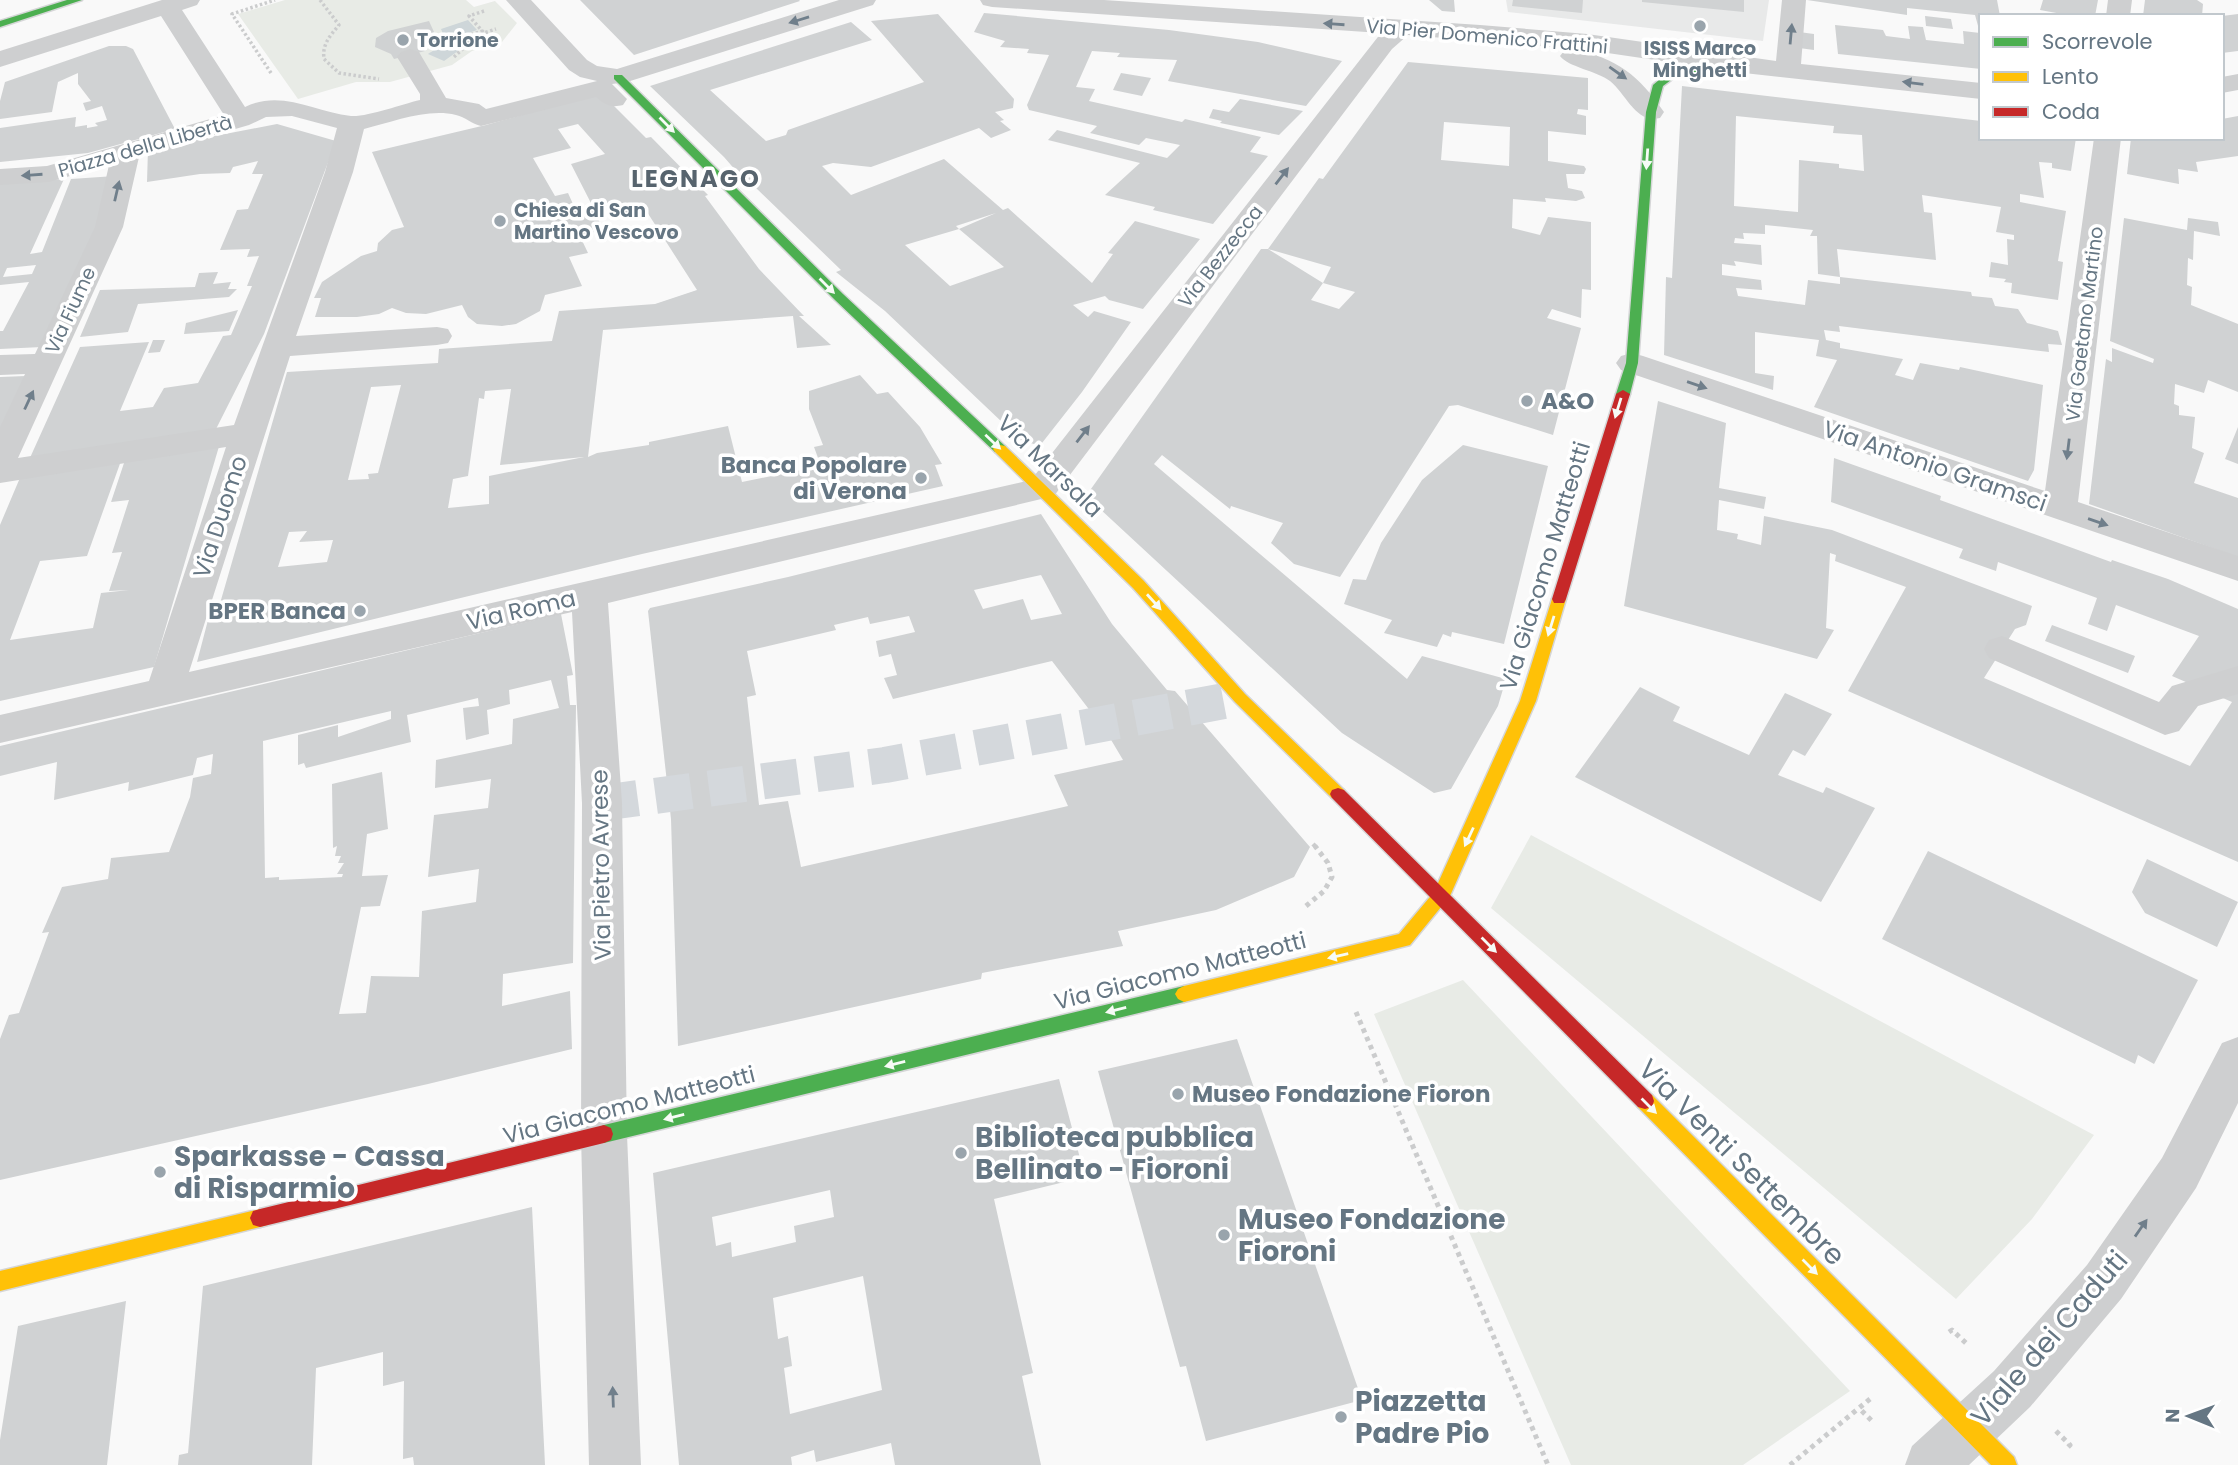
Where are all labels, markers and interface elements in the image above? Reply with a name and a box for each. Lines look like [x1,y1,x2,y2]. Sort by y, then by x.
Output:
street label: Via Pier Domenico Frattini [1365,12,1609,61]
legend [1979,14,2224,140]
one-way arrow [788,16,809,26]
one-way arrow [1322,18,1344,29]
marker: ISISS Marco Minghetti [1692,18,1708,34]
one-way arrow [1786,23,1797,45]
place label: Torrione [417,27,499,54]
text: Scorrevole [2042,27,2153,56]
marker: Torrione [395,32,411,48]
place label: ISISS Marco Minghetti [1644,35,1756,84]
text: Lento [2042,62,2099,91]
one-way arrow [1608,67,1628,80]
one-way arrow [1902,78,1924,89]
text: Coda [2042,97,2100,126]
street label: Piazza della Libertà [55,109,235,184]
one-way arrow [658,116,674,133]
one-way arrow [1642,148,1653,170]
district label: LEGNAGO [631,162,761,195]
one-way arrow [1274,167,1289,185]
one-way arrow [21,170,43,181]
one-way arrow [112,180,123,202]
place label: Chiesa di San Martino Vescovo [514,197,679,246]
street label: Via Bezzecca [1172,199,1269,313]
marker: Chiesa di San Martino Vescovo [492,213,508,229]
street label: Via Gaetano Martino [2059,225,2110,423]
street label: Via Fiume [39,262,102,358]
one-way arrow [819,277,836,294]
one-way arrow [1686,380,1707,391]
place label: A&O [1541,385,1594,417]
one-way arrow [23,390,35,410]
marker: A&O [1519,393,1535,409]
one-way arrow [1613,398,1623,419]
street label: Via Marsala [990,407,1110,525]
street label: Via Antonio Gramsci [1819,413,2051,519]
one-way arrow [1076,425,1090,443]
one-way arrow [984,434,1002,450]
street label: Via Giacomo Matteotti [1492,438,1598,694]
one-way arrow [2062,438,2073,460]
place label: Banca Popolare di Verona [721,449,907,507]
street label: Via Duomo [185,452,255,582]
marker: Banca Popolare di Verona [913,470,929,486]
one-way arrow [2087,517,2108,528]
street label: Via Roma [463,582,579,638]
one-way arrow [1146,593,1162,611]
place label: BPER Banca [208,595,346,627]
marker: BPER Banca [352,603,368,619]
one-way arrow [1545,615,1556,636]
street label: Via Pietro Avrese [583,769,619,961]
one-way arrow [1463,827,1474,848]
street label: Via Giacomo Matteotti [1051,924,1309,1018]
one-way arrow [1480,936,1497,952]
one-way arrow [1326,951,1348,962]
one-way arrow [1105,1005,1127,1016]
street label: Via Venti Settembre [1630,1050,1854,1274]
street label: Via Giacomo Matteotti [500,1058,758,1152]
one-way arrow [884,1059,906,1070]
place label: Museo Fondazione Fioron [1192,1078,1491,1110]
marker: Museo Fondazione Fioron [1170,1086,1186,1102]
one-way arrow [1641,1097,1657,1114]
one-way arrow [663,1112,685,1123]
place label: Biblioteca pubblica Bellinato - Fioroni [975,1118,1254,1189]
place label: Sparkasse - Cassa di Risparmio [174,1137,445,1208]
marker: Biblioteca pubblica Bellinato - Fioroni [953,1145,969,1161]
marker: Sparkasse - Cassa di Risparmio [152,1164,168,1180]
place label: Museo Fondazione Fioroni [1238,1200,1505,1271]
one-way arrow [2134,1219,2148,1237]
marker: Museo Fondazione Fioroni [1216,1227,1232,1243]
street label: Viale dei Caduti [1962,1242,2137,1435]
one-way arrow [1802,1259,1818,1275]
north arrow [2154,1381,2224,1451]
place label: Piazzetta Padre Pio [1355,1382,1489,1453]
one-way arrow [607,1386,618,1408]
text: N [2159,1408,2186,1423]
marker: Piazzetta Padre Pio [1333,1409,1349,1425]

